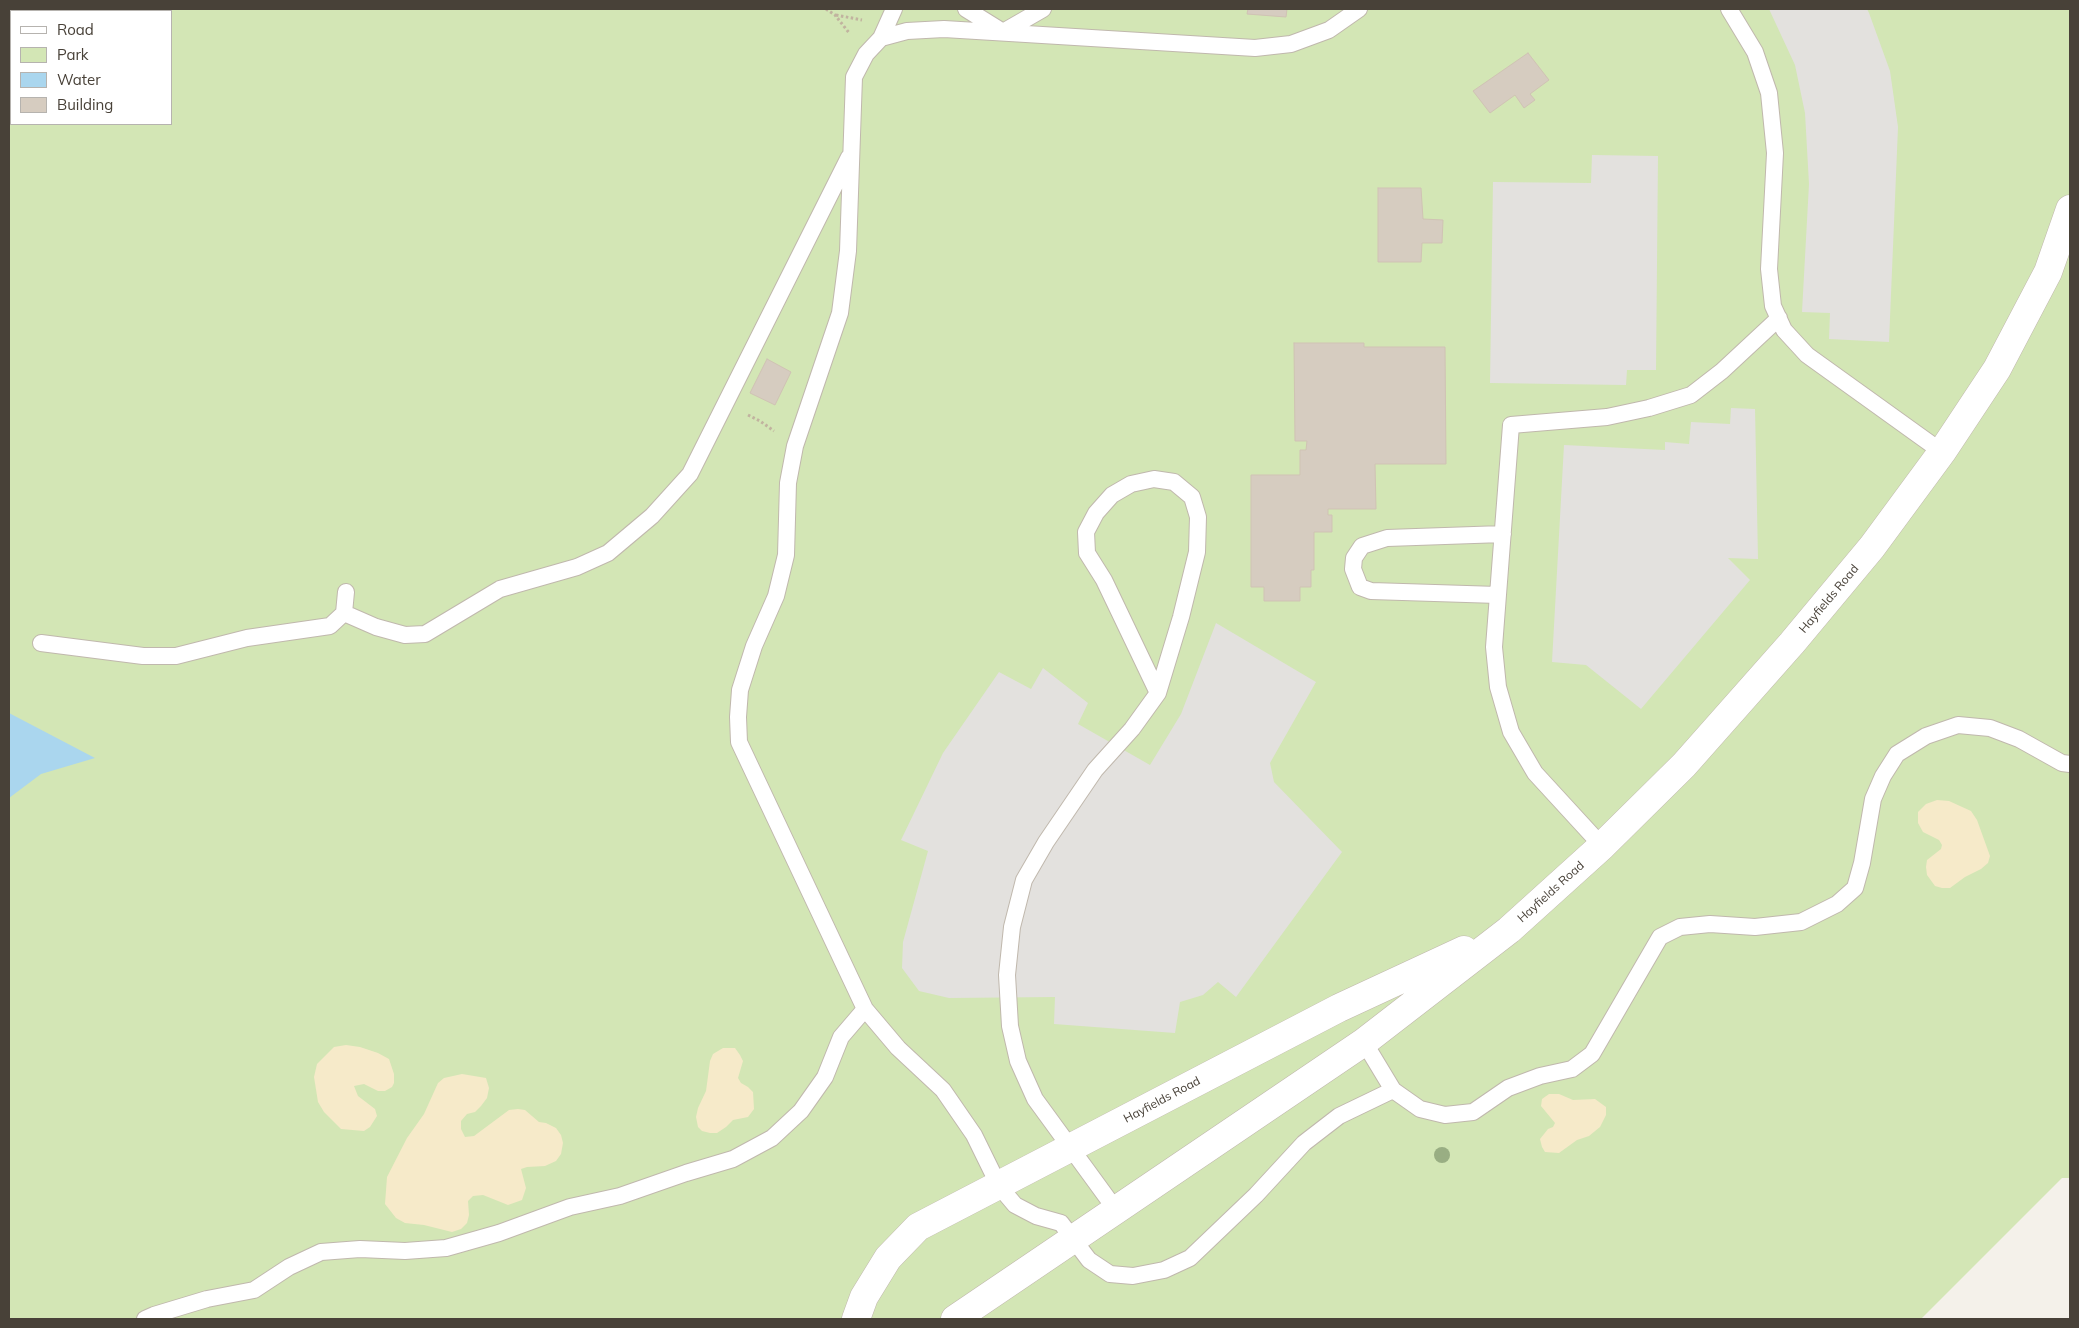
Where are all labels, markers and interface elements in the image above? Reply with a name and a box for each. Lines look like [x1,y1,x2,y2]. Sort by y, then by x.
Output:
legend [10,10,172,125]
text: Road [57,20,94,39]
text: Park [57,45,89,64]
text: Water [57,70,101,89]
text: Building [57,95,113,114]
street label: Hayfields Road [1796,562,1862,636]
street label: Hayfields Road [1515,858,1587,926]
street label: Hayfields Road [1121,1074,1203,1126]

